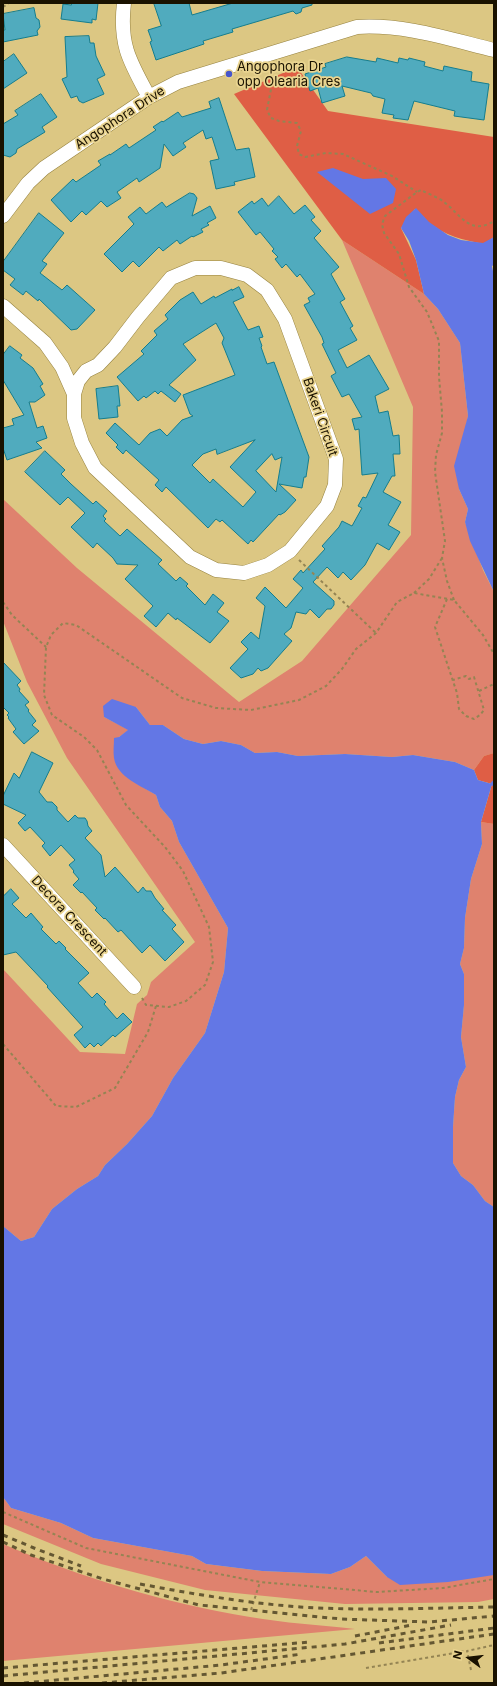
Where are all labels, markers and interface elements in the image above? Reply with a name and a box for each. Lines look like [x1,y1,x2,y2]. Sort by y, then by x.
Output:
place label: Angophora Dr opp Olearia Cres [237,59,340,90]
marker: Angophora Dr opp Olearia Cres [224,69,234,79]
street label: Angophora Drive [72,83,168,153]
street label: Bakeri Circuit [299,376,341,458]
street label: Decora Crescent [28,873,110,959]
north arrow [449,1638,489,1678]
text: N [450,1649,465,1661]

